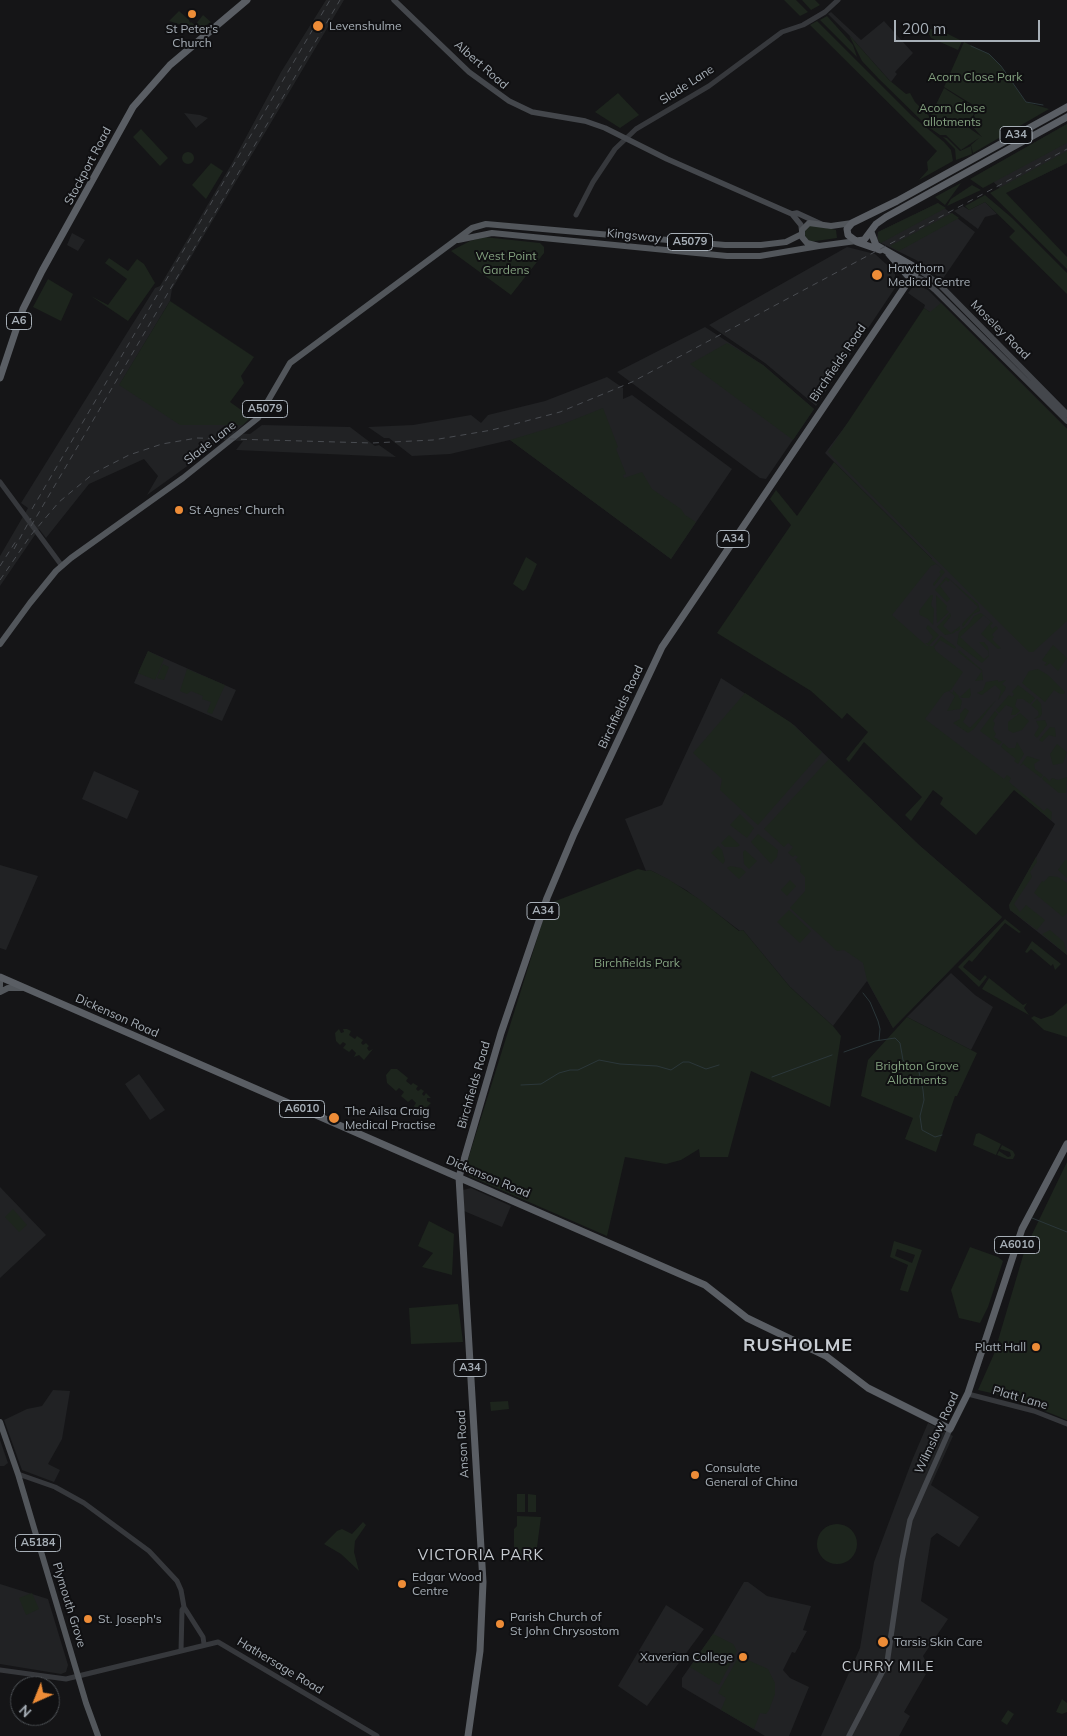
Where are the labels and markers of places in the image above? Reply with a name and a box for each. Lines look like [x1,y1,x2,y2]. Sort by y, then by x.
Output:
marker: St Peter's Church [186,8,198,20]
marker: Levenshulme [311,19,325,33]
place label: Levenshulme [329,19,402,33]
place label: St Peter's Church [166,22,218,50]
place label: Hawthorn Medical Centre [888,261,970,289]
marker: Hawthorn Medical Centre [870,268,884,282]
place label: St Agnes' Church [189,503,284,517]
marker: St Agnes' Church [173,504,185,516]
place label: The Ailsa Craig Medical Practise [345,1104,436,1132]
marker: The Ailsa Craig Medical Practise [327,1111,341,1125]
place label: Platt Hall [975,1340,1026,1354]
marker: Platt Hall [1030,1341,1042,1353]
place label: Consulate General of China [705,1461,798,1489]
marker: Consulate General of China [689,1469,701,1481]
place label: Edgar Wood Centre [412,1570,482,1598]
marker: Edgar Wood Centre [396,1578,408,1590]
place label: Parish Church of St John Chrysostom [510,1610,619,1638]
place label: St. Joseph's [98,1612,162,1626]
marker: St. Joseph's [82,1613,94,1625]
marker: Parish Church of St John Chrysostom [494,1618,506,1630]
marker: Tarsis Skin Care [876,1635,890,1649]
place label: Tarsis Skin Care [894,1635,982,1649]
place label: Xaverian College [640,1650,733,1664]
marker: Xaverian College [737,1651,749,1663]

